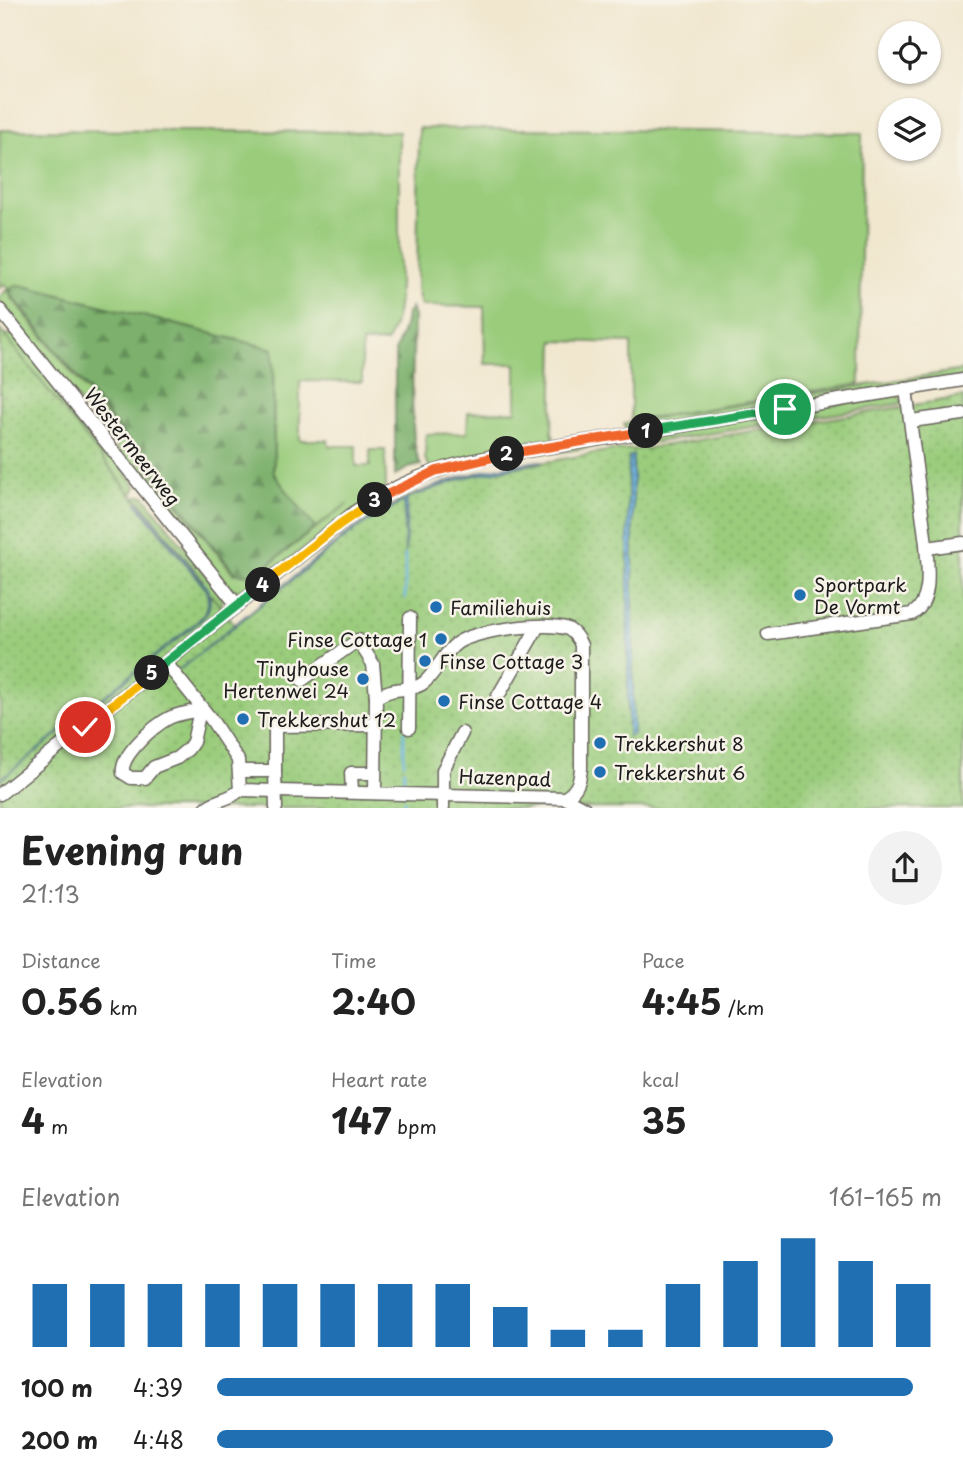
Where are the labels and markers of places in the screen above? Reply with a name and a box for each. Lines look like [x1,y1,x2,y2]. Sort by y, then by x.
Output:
pin [755,379,815,439]
pin: 1 [628,414,664,448]
pin: 2 [490,436,524,472]
pin: 3 [358,482,392,518]
pin: 4 [246,568,280,602]
place label: Sportpark De Vormt [814,570,907,620]
marker: Sportpark De Vormt [792,587,808,603]
place label: Familiehuis [450,593,551,621]
marker: Familiehuis [428,599,444,615]
place label: Finse Cottage 1 [287,625,427,653]
marker: Finse Cottage 1 [433,631,449,647]
place label: Finse Cottage 3 [439,647,583,675]
marker: Finse Cottage 3 [417,653,433,669]
place label: Tinyhouse Hertenwei 24 [223,654,349,704]
pin: 5 [134,656,170,690]
marker: Tinyhouse Hertenwei 24 [355,671,371,687]
place label: Finse Cottage 4 [458,687,602,715]
marker: Finse Cottage 4 [436,693,452,709]
pin [55,697,115,757]
place label: Trekkershut 12 [257,705,396,733]
marker: Trekkershut 12 [235,711,251,727]
place label: Trekkershut 8 [614,729,744,757]
marker: Trekkershut 8 [592,735,608,751]
place label: Trekkershut 6 [614,758,745,786]
marker: Trekkershut 6 [592,764,608,780]

